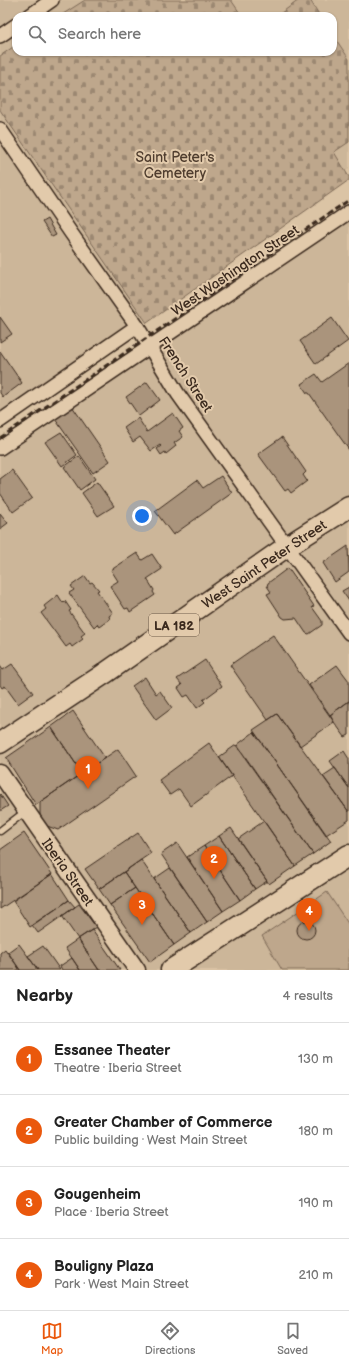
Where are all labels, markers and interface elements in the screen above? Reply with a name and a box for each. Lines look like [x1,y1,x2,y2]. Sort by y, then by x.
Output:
search box [12,12,337,56]
icon: search [26,23,48,45]
text: Search here [58,25,141,44]
park label: Saint Peter's Cemetery [136,149,215,182]
street label: West Washington Street [168,221,303,319]
street label: French Street [155,333,217,416]
your location [132,506,152,526]
street label: West Saint Peter Street [199,516,330,612]
road number: LA 182 [149,614,199,636]
pin: 1 [75,756,101,789]
street label: Iberia Street [38,835,98,910]
pin: 2 [201,846,227,879]
pin: 3 [129,892,155,925]
pin: 4 [296,898,322,931]
text: Nearby [16,986,73,1006]
text: 4 results [283,988,333,1004]
text: Essanee Theater [54,1041,170,1060]
text: 1 [26,1051,32,1067]
text: 130 m [298,1051,333,1067]
text: Theatre · Iberia Street [54,1060,181,1076]
text: Greater Chamber of Commerce [54,1113,272,1132]
text: 2 [25,1123,33,1139]
text: 180 m [298,1123,333,1139]
text: Public building · West Main Street [54,1132,247,1148]
text: Gougenheim [54,1185,141,1204]
text: 3 [25,1195,33,1211]
text: 190 m [299,1195,333,1211]
text: Place · Iberia Street [54,1204,169,1220]
text: Bouligny Plaza [54,1257,154,1276]
text: 4 [25,1267,33,1283]
text: 210 m [299,1267,333,1283]
text: Park · West Main Street [54,1276,189,1292]
tab: Map [41,1320,63,1357]
tab: Directions [145,1320,195,1357]
tab: Saved [277,1320,308,1357]

